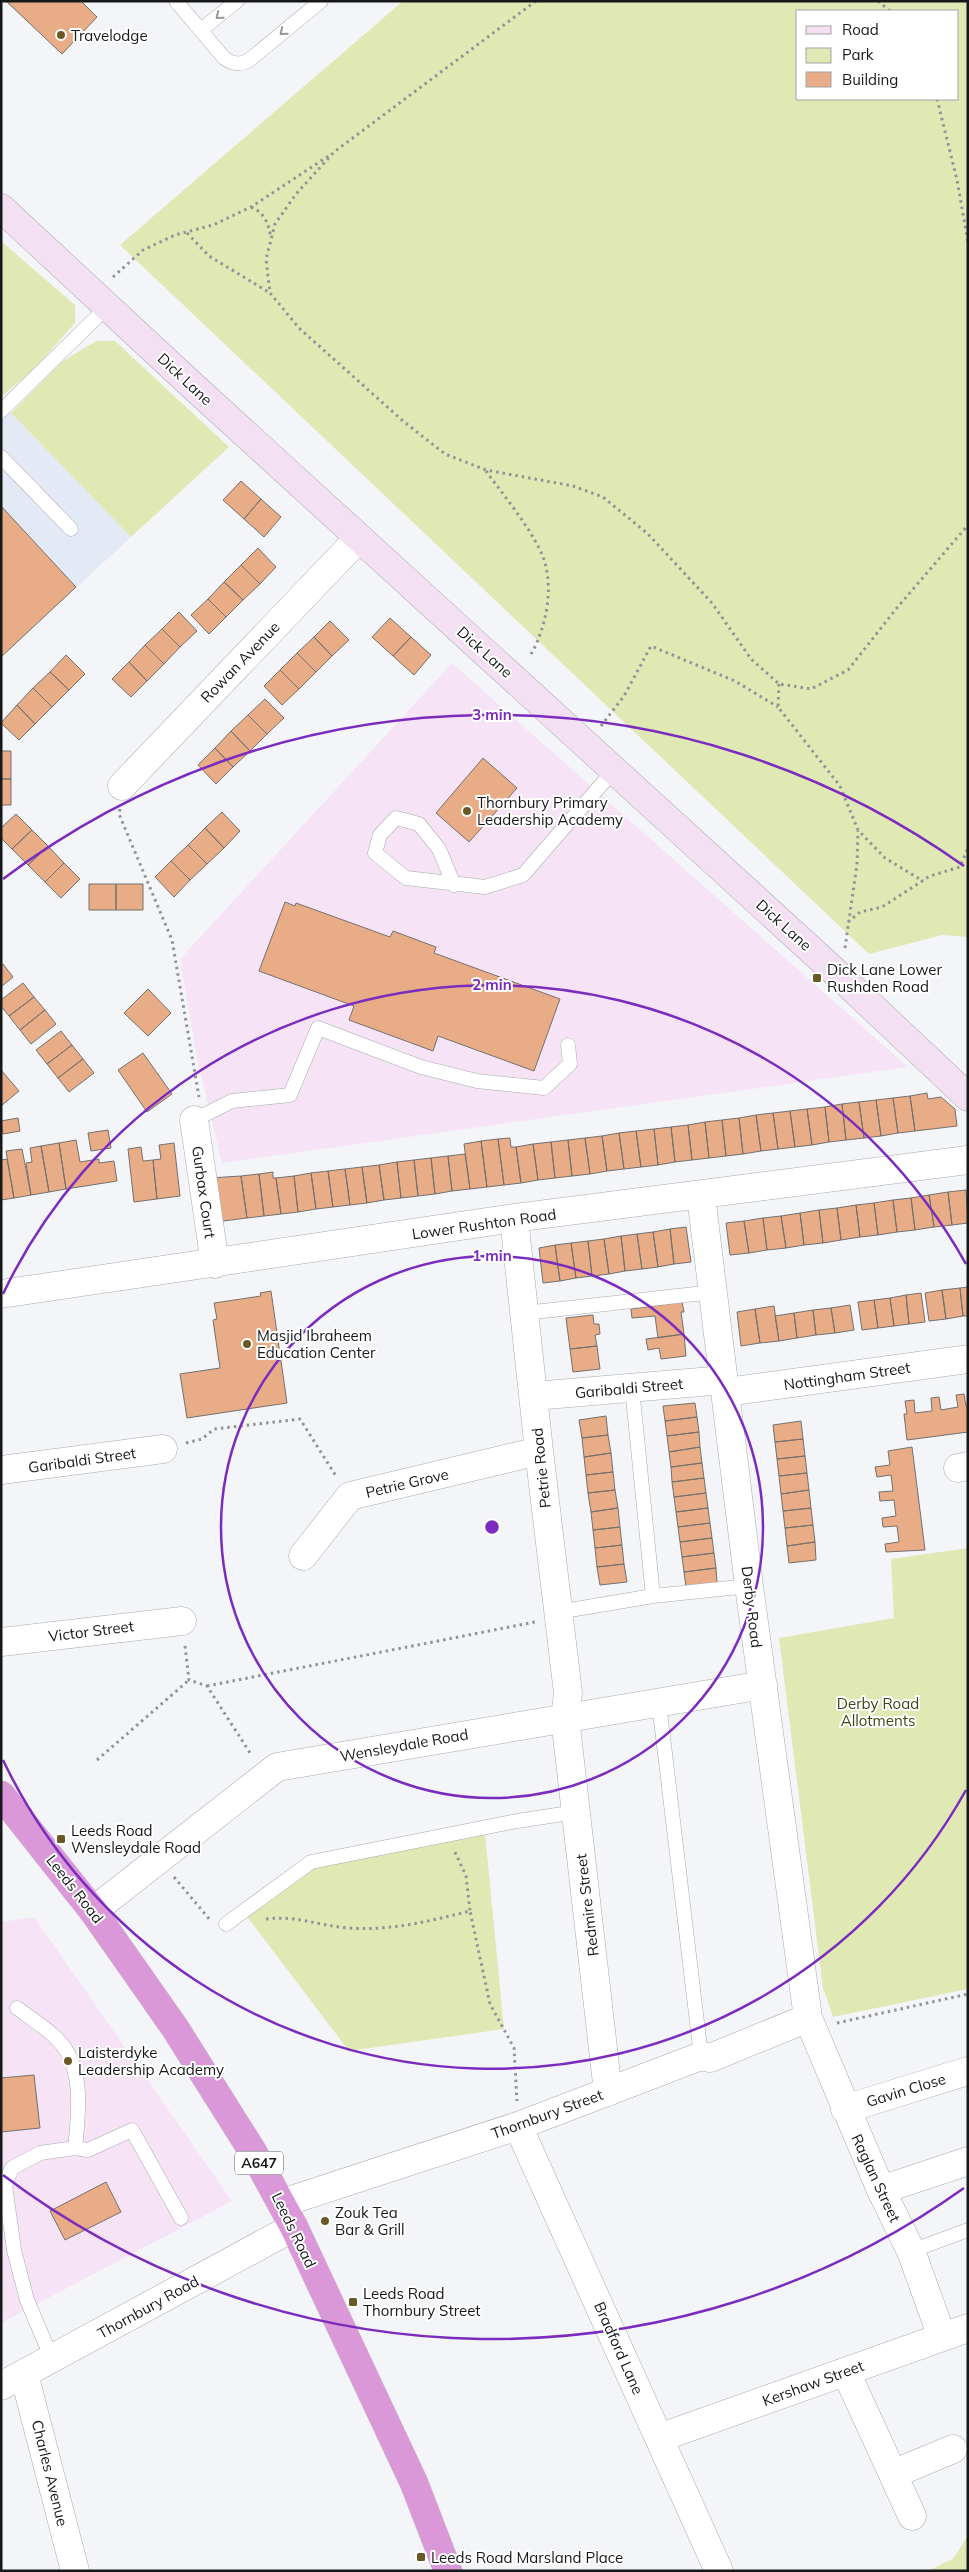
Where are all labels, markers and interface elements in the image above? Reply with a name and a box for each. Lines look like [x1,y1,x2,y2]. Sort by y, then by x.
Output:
one-way arrow [216,10,225,18]
legend [796,10,959,100]
text: Road [842,20,879,39]
place label: Travelodge [71,26,148,45]
one-way arrow [280,27,289,35]
marker: Travelodge [55,29,67,41]
text: Park [842,45,874,64]
text: Building [842,70,898,89]
street label: Dick Lane [154,349,216,409]
street label: Rowan Avenue [197,617,283,707]
street label: Dick Lane [453,622,517,682]
text: 3 min [472,705,512,724]
place label: Thornbury Primary Leadership Academy [477,793,623,829]
marker: Thornbury Primary Leadership Academy [461,805,473,817]
street label: Dick Lane [752,895,816,955]
place label: Dick Lane Lower Rushden Road [827,960,943,996]
marker: Dick Lane Lower Rushden Road [811,972,823,984]
text: 2 min [472,975,512,994]
street label: Gurbax Court [188,1145,220,1239]
street label: Lower Rushton Road [411,1204,557,1244]
text: 1 min [472,1246,512,1265]
place label: Masjid Ibraheem Education Center [257,1326,376,1362]
marker: Masjid Ibraheem Education Center [241,1338,253,1350]
street label: Nottingham Street [782,1358,912,1394]
street label: Garibaldi Street [574,1374,684,1402]
street label: Petrie Road [527,1427,555,1509]
street label: Garibaldi Street [27,1443,137,1477]
street label: Petrie Grove [364,1464,450,1502]
centre of rings [483,1518,501,1536]
street label: Derby Road [738,1565,766,1649]
street label: Victor Street [47,1616,135,1646]
park label: Derby Road Allotments [837,1694,919,1730]
street label: Wensleydale Road [338,1724,470,1766]
place label: Leeds Road Wensleydale Road [71,1821,201,1857]
marker: Leeds Road Wensleydale Road [55,1833,67,1845]
street label: Leeds Road [42,1851,108,1927]
street label: Redmire Street [571,1853,603,1957]
place label: Laisterdyke Leadership Academy [78,2043,224,2079]
marker: Laisterdyke Leadership Academy [62,2055,74,2067]
street label: Gavin Close [864,2069,948,2111]
street label: Thornbury Street [489,2085,605,2143]
street label: Raglan Street [847,2131,905,2225]
road number: A647 [235,2152,283,2174]
street label: Leeds Road [268,2189,320,2271]
place label: Zouk Tea Bar & Grill [335,2203,405,2239]
marker: Zouk Tea Bar & Grill [319,2215,331,2227]
street label: Thornbury Road [94,2271,202,2343]
place label: Leeds Road Thornbury Street [363,2284,481,2320]
marker: Leeds Road Thornbury Street [347,2296,359,2308]
street label: Bradford Lane [590,2299,648,2397]
street label: Kershaw Street [760,2356,866,2410]
street label: Charles Avenue [28,2418,72,2528]
place label: Leeds Road Marsland Place [431,2548,623,2567]
marker: Leeds Road Marsland Place [415,2551,427,2563]

